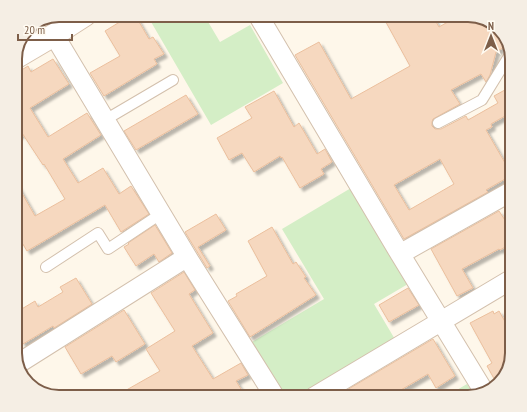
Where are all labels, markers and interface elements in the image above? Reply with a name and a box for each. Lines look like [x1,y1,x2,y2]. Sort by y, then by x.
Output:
scale bar [18,16,72,42]
north arrow [471,16,511,56]
text: N [488,19,494,33]
text: 20 m [24,22,45,37]

